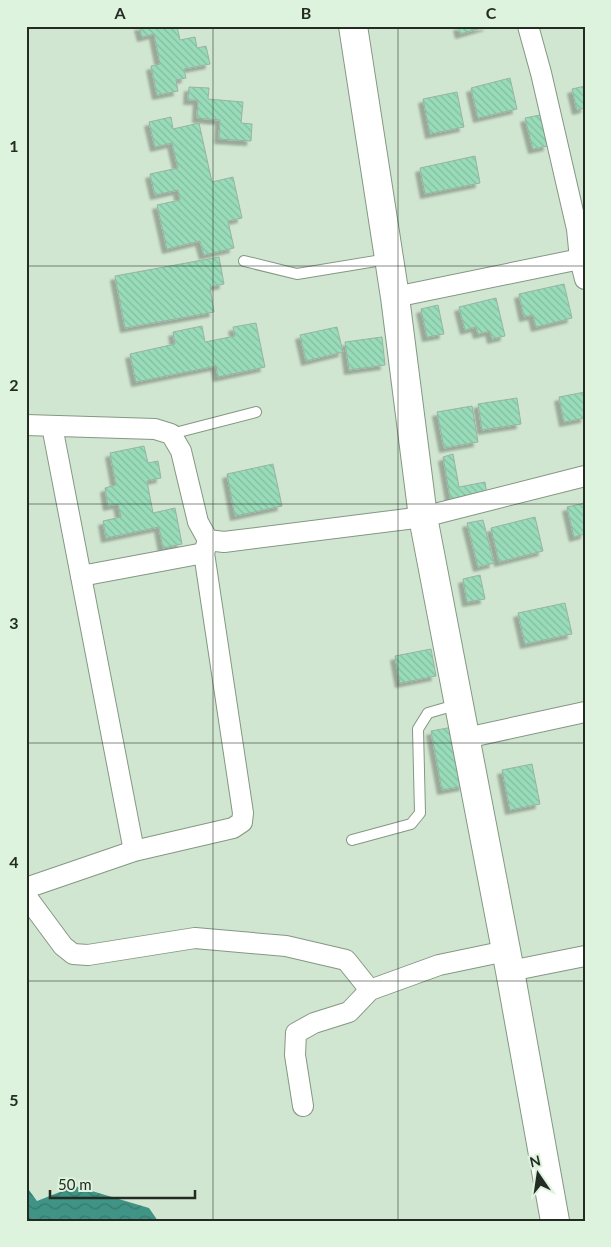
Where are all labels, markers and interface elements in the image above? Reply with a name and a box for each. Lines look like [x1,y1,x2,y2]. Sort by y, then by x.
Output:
text: A [113,3,126,22]
text: B [301,3,311,22]
text: C [486,3,497,22]
text: 1 [9,136,19,155]
text: 2 [9,375,19,394]
text: 3 [9,613,19,632]
text: 4 [9,852,19,871]
text: 5 [9,1090,19,1109]
north arrow [514,1150,564,1200]
text: N [528,1151,542,1170]
scale bar [50,1167,195,1199]
text: 50 m [58,1175,92,1193]

